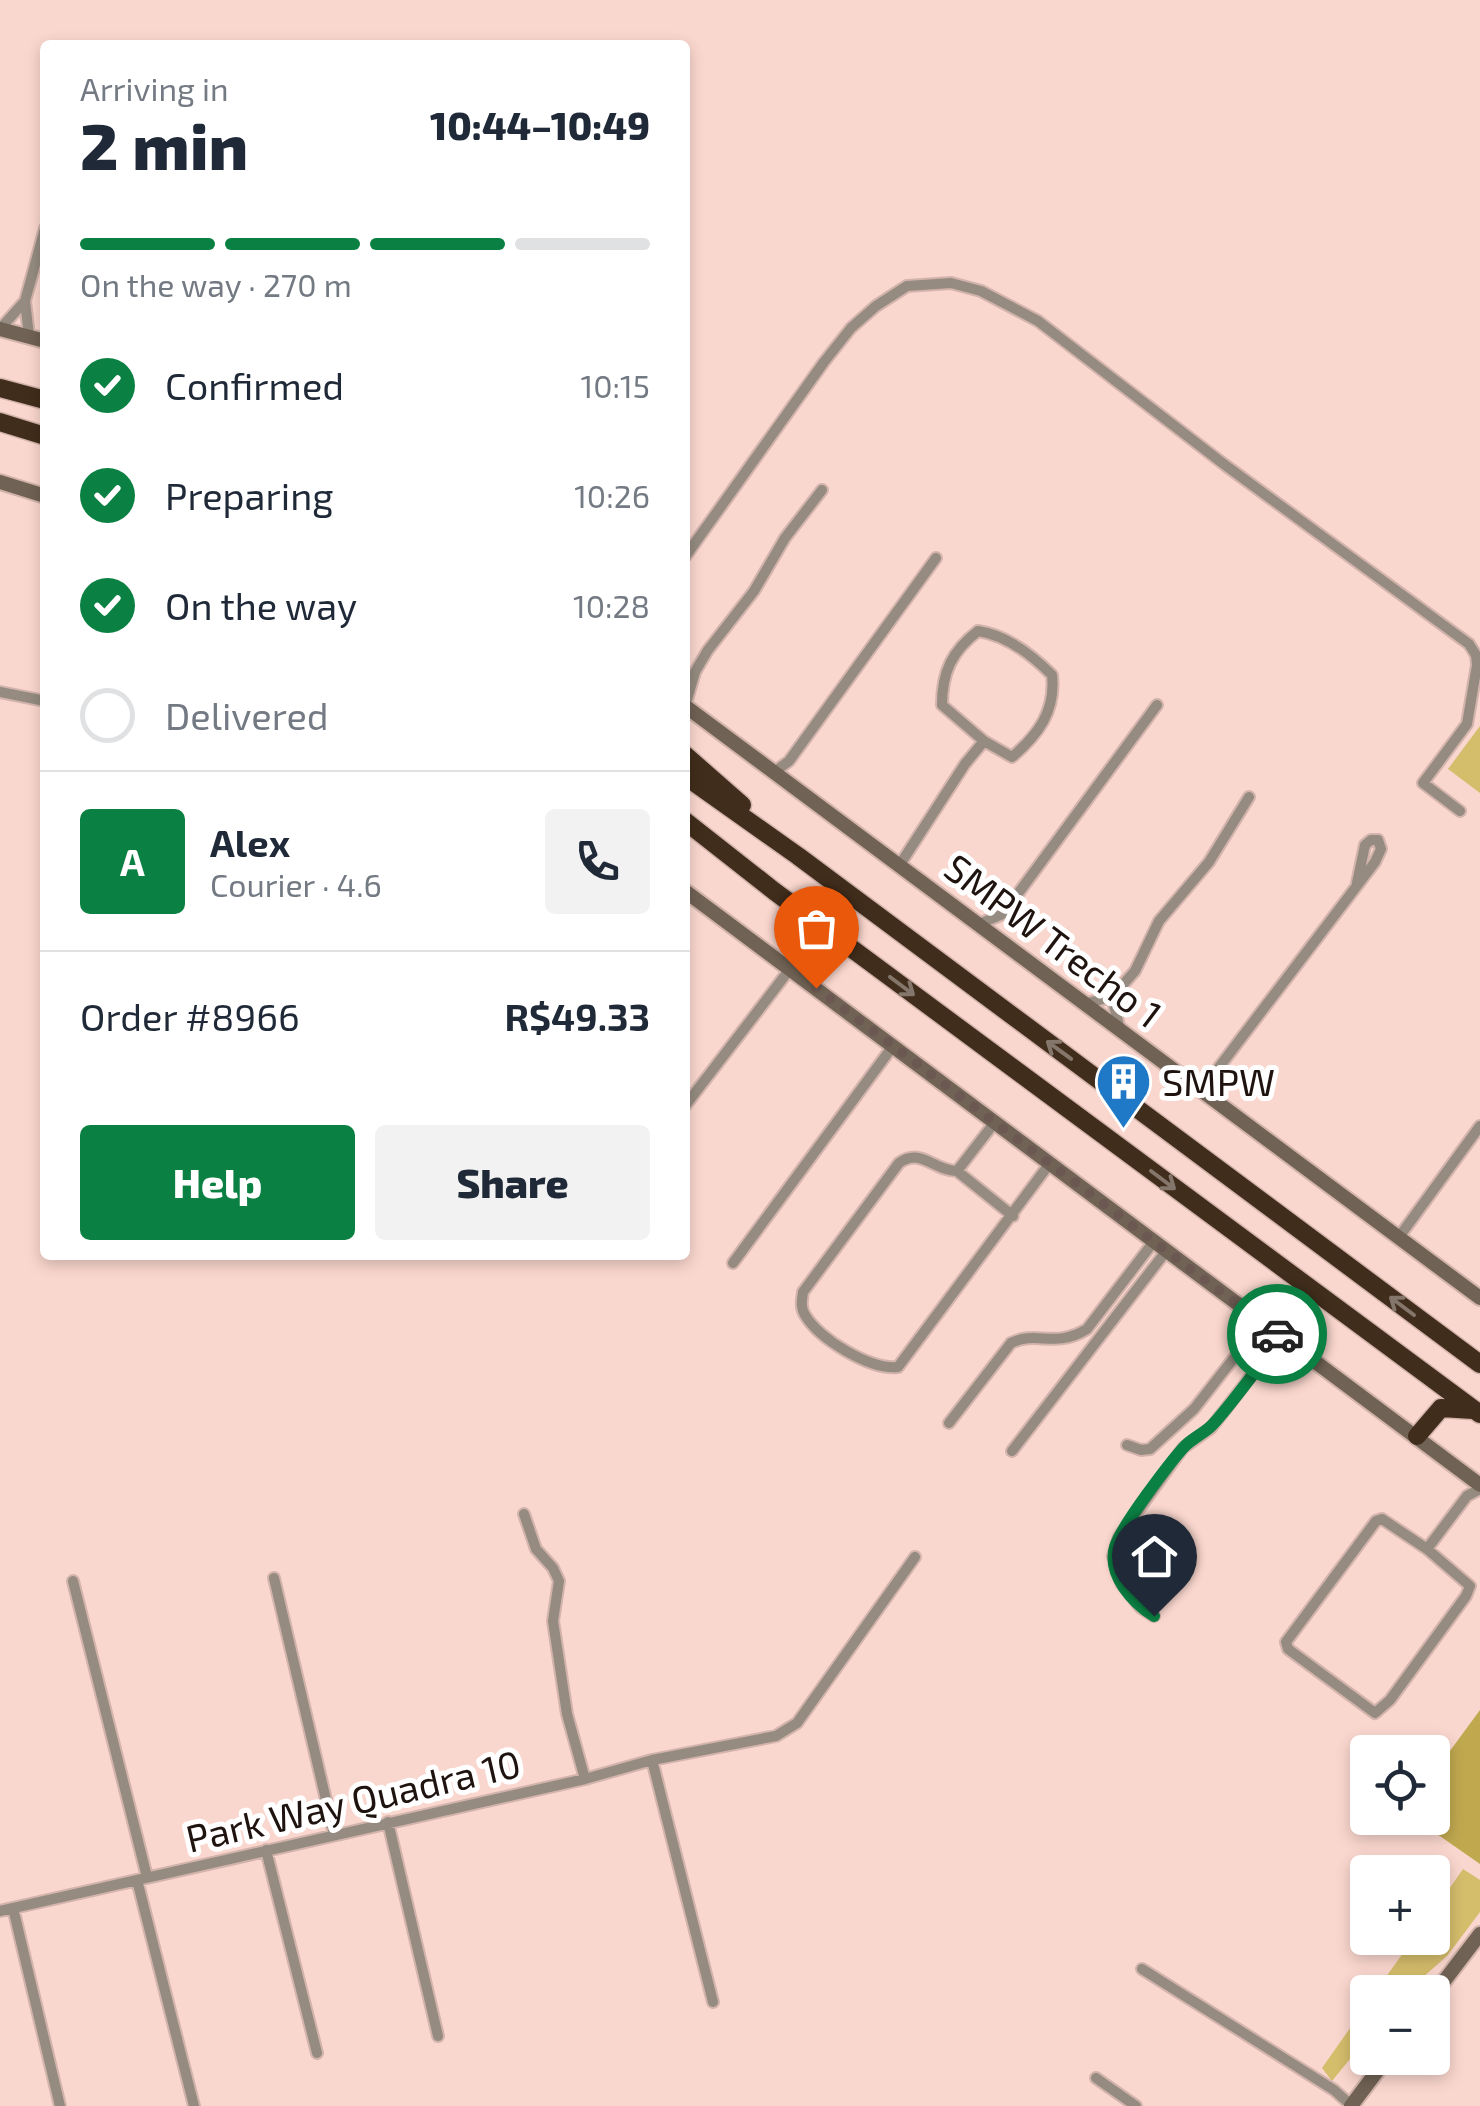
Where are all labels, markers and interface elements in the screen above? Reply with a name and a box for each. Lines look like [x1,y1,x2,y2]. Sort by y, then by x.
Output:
text: Arriving in [80,69,229,107]
text: 10:44–10:49 [430,102,650,148]
text: 2 min [80,105,248,183]
text: On the way · 270 m [80,265,352,303]
icon: check [80,358,135,413]
text: Confirmed [165,362,344,408]
text: 10:15 [581,366,650,404]
icon: check [80,468,135,523]
text: Preparing [165,472,333,518]
text: 10:26 [574,476,650,514]
icon: check [80,578,135,633]
text: On the way [165,582,357,628]
text: 10:28 [573,586,650,624]
text: Delivered [165,692,329,738]
button: phone [545,809,650,914]
text: Alex [210,819,290,865]
text: A [120,838,145,884]
street label: SMPW Trecho 1 [936,843,1172,1037]
text: Courier · 4.6 [210,865,382,903]
pin [774,886,859,989]
icon: bag [789,901,844,956]
one-way arrow [888,975,915,996]
text: Order #8966 [80,993,300,1039]
text: R$49.33 [504,993,650,1039]
one-way arrow [1046,1040,1074,1061]
building icon: SMPW [1093,1051,1153,1130]
place label: SMPW [1162,1058,1275,1104]
button: Help [80,1125,355,1240]
button: Share [375,1125,650,1240]
one-way arrow [1149,1169,1176,1190]
courier [1227,1284,1327,1384]
one-way arrow [1389,1295,1416,1316]
icon: car [1250,1307,1305,1362]
pin [1112,1514,1197,1617]
icon: home [1127,1529,1182,1584]
map controls [1350,1735,1450,2075]
button: locate [1350,1735,1450,1835]
street label: Park Way Quadra 10 [181,1739,525,1861]
button: + [1350,1855,1450,1955]
button: − [1350,1975,1450,2075]

